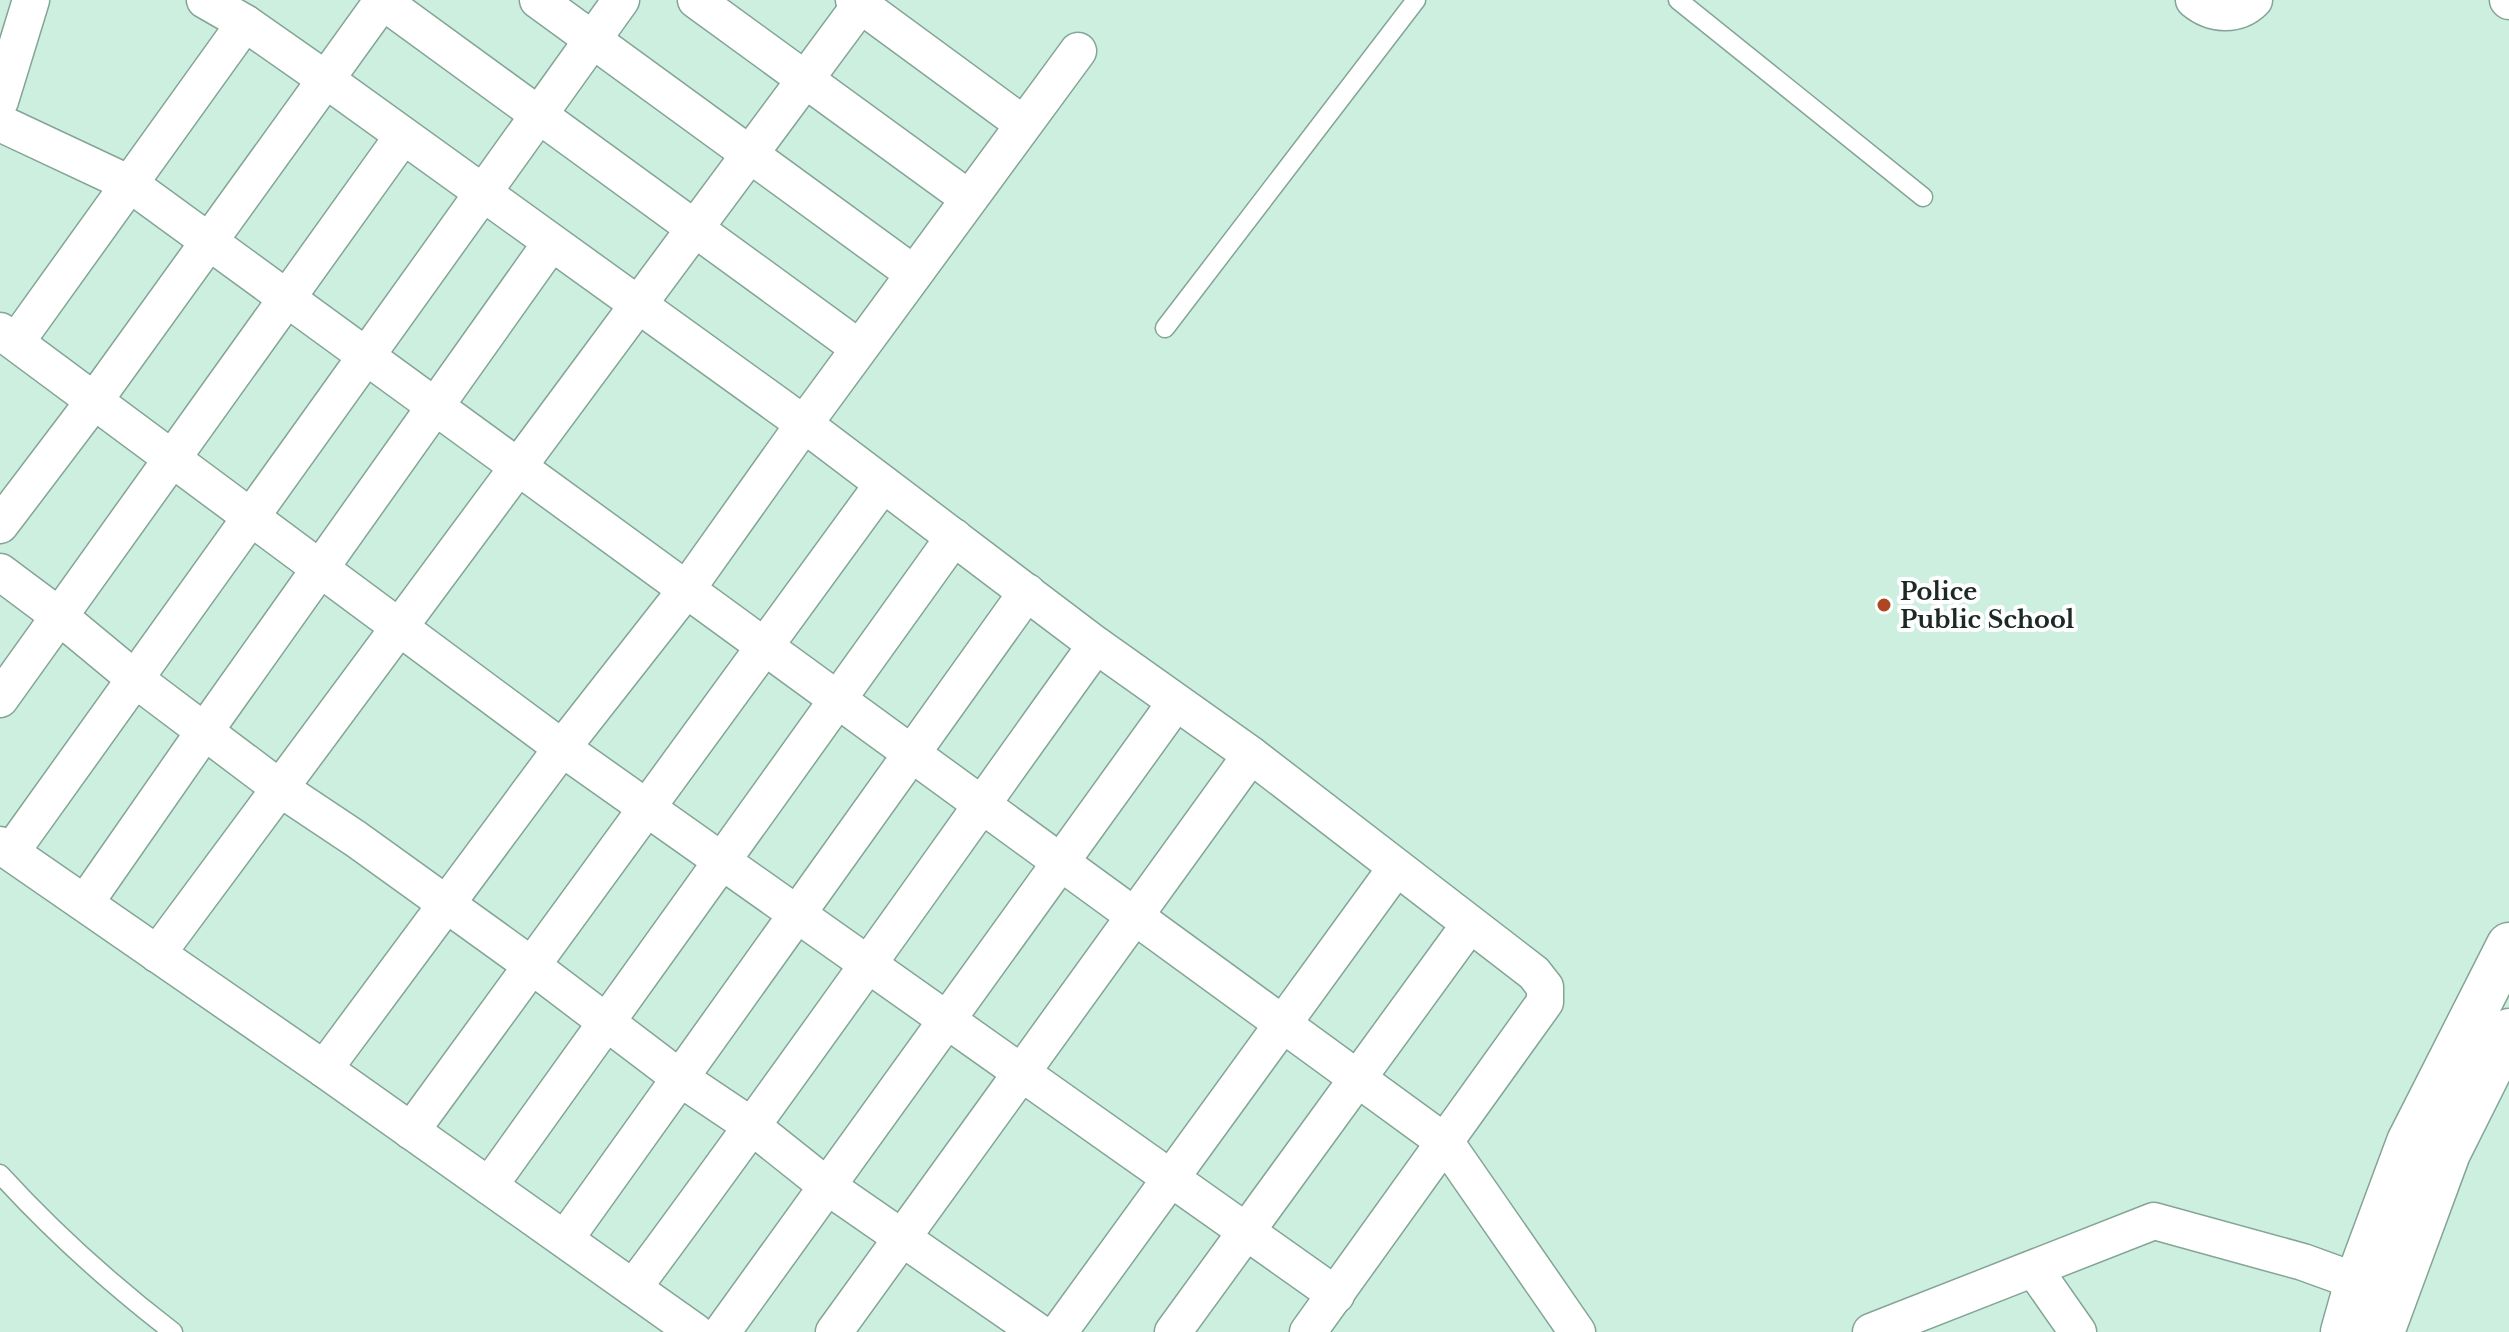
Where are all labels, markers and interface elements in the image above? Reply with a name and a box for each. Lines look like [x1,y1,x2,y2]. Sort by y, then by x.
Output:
place label: Police Public School [1900,577,2075,634]
marker: Police Public School [1875,596,1893,614]

